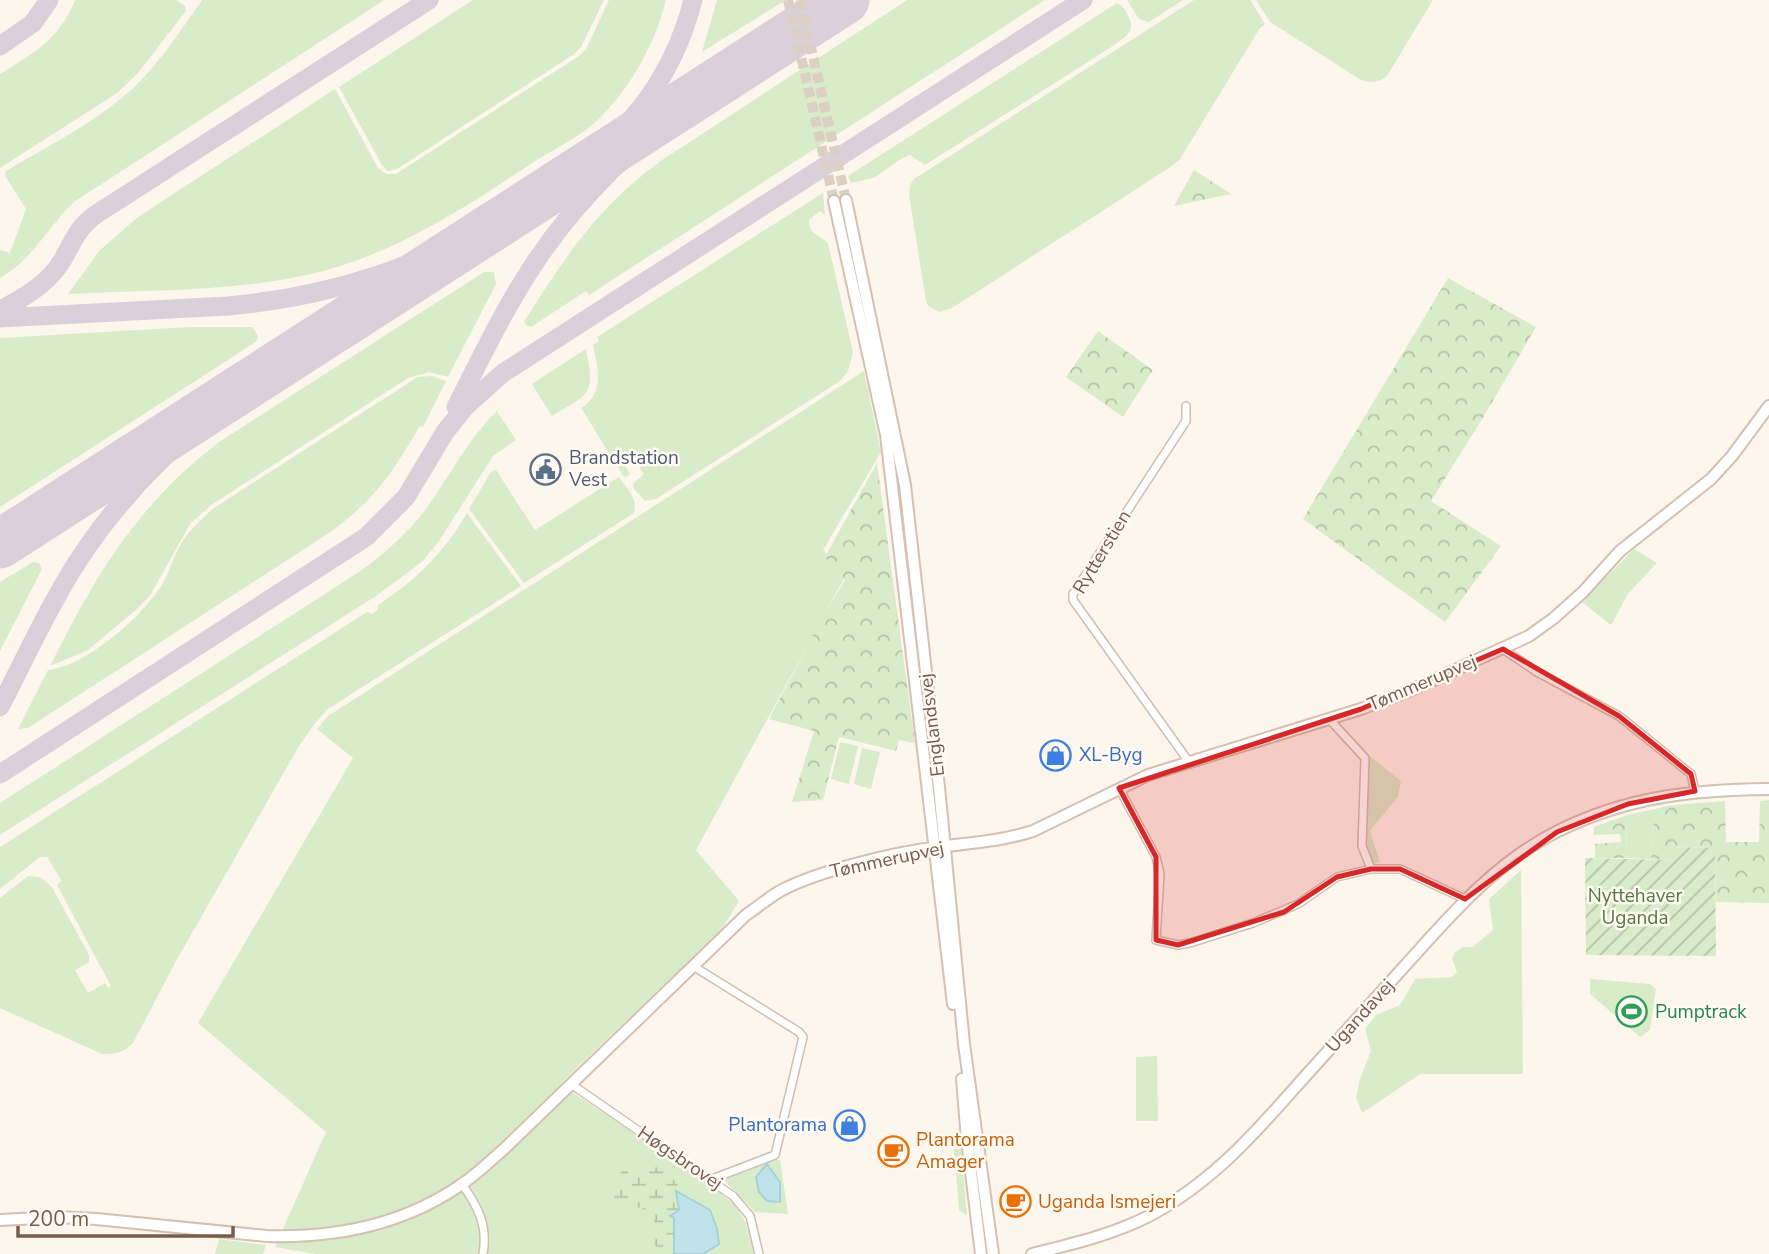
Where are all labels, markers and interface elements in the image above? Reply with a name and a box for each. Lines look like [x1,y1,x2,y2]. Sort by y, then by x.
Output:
place label: Brandstation Vest [568,445,679,493]
public building icon: Brandstation Vest [529,452,563,486]
street label: Rytterstien [1067,505,1137,599]
street label: Tømmerupvej [1364,648,1480,718]
street label: Englandsvej [913,672,951,778]
shop icon: XL-Byg [1039,738,1073,772]
place label: XL-Byg [1079,742,1143,768]
street label: Tømmerupvej [828,835,946,885]
park label: Nyttehaver Uganda [1588,883,1682,931]
street label: Ugandavej [1320,973,1400,1059]
sports icon: Pumptrack [1615,995,1649,1029]
place label: Pumptrack [1655,999,1747,1025]
shop icon: Plantorama [833,1108,867,1142]
place label: Plantorama [728,1112,827,1138]
street label: Høgsbrovej [632,1120,728,1196]
place label: Plantorama Amager [916,1127,1015,1175]
cafe icon: Plantorama Amager [876,1134,910,1168]
cafe icon: Uganda Ismejeri [998,1185,1032,1219]
place label: Uganda Ismejeri [1038,1189,1176,1215]
scale bar [18,1194,233,1238]
text: 200 m [28,1205,89,1233]

